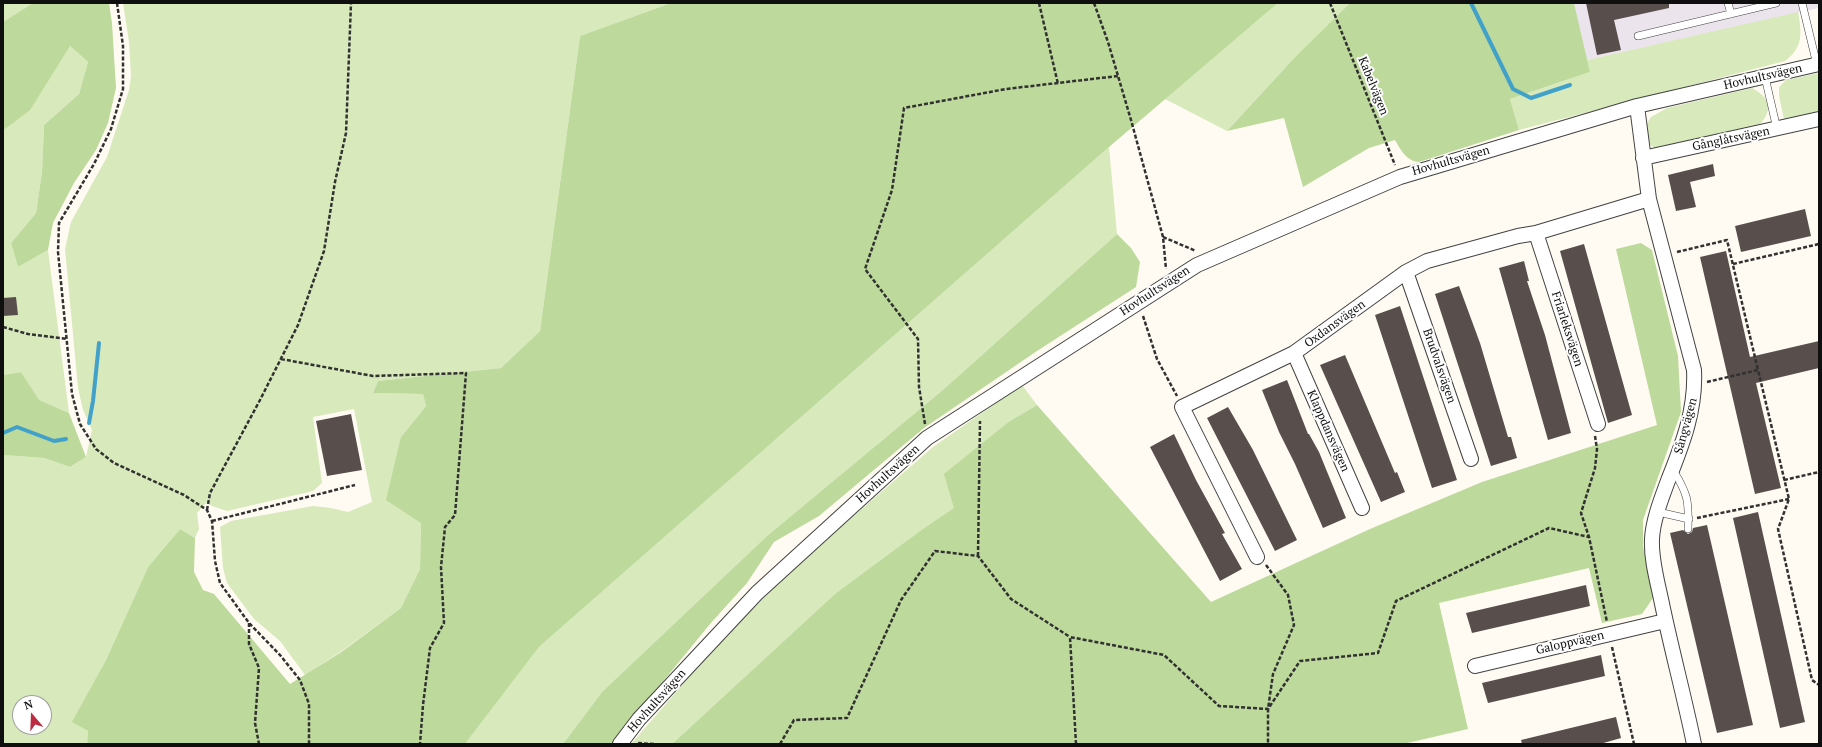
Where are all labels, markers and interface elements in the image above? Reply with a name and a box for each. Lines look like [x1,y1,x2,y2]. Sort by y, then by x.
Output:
street label: Kabelvägen [1355,55,1391,117]
street label: Hovhultsvägen [1722,61,1804,93]
street label: Gånglåtsvägen [1691,124,1771,154]
street label: Hovhultsvägen [1411,143,1491,179]
street label: Hovhultsvägen [1118,263,1192,319]
street label: Friarleksvägen [1548,290,1586,368]
street label: Oxdansvägen [1302,297,1368,351]
street label: Brudvalsvägen [1419,327,1459,405]
street label: Klappdansvägen [1304,388,1352,474]
street label: Sångvägen [1672,396,1700,456]
street label: Hovhultsvägen [853,442,923,506]
street label: Galoppvägen [1534,628,1606,658]
street label: Hovhultsvägen [625,666,689,736]
north arrow [12,695,52,735]
text: N [22,697,35,713]

